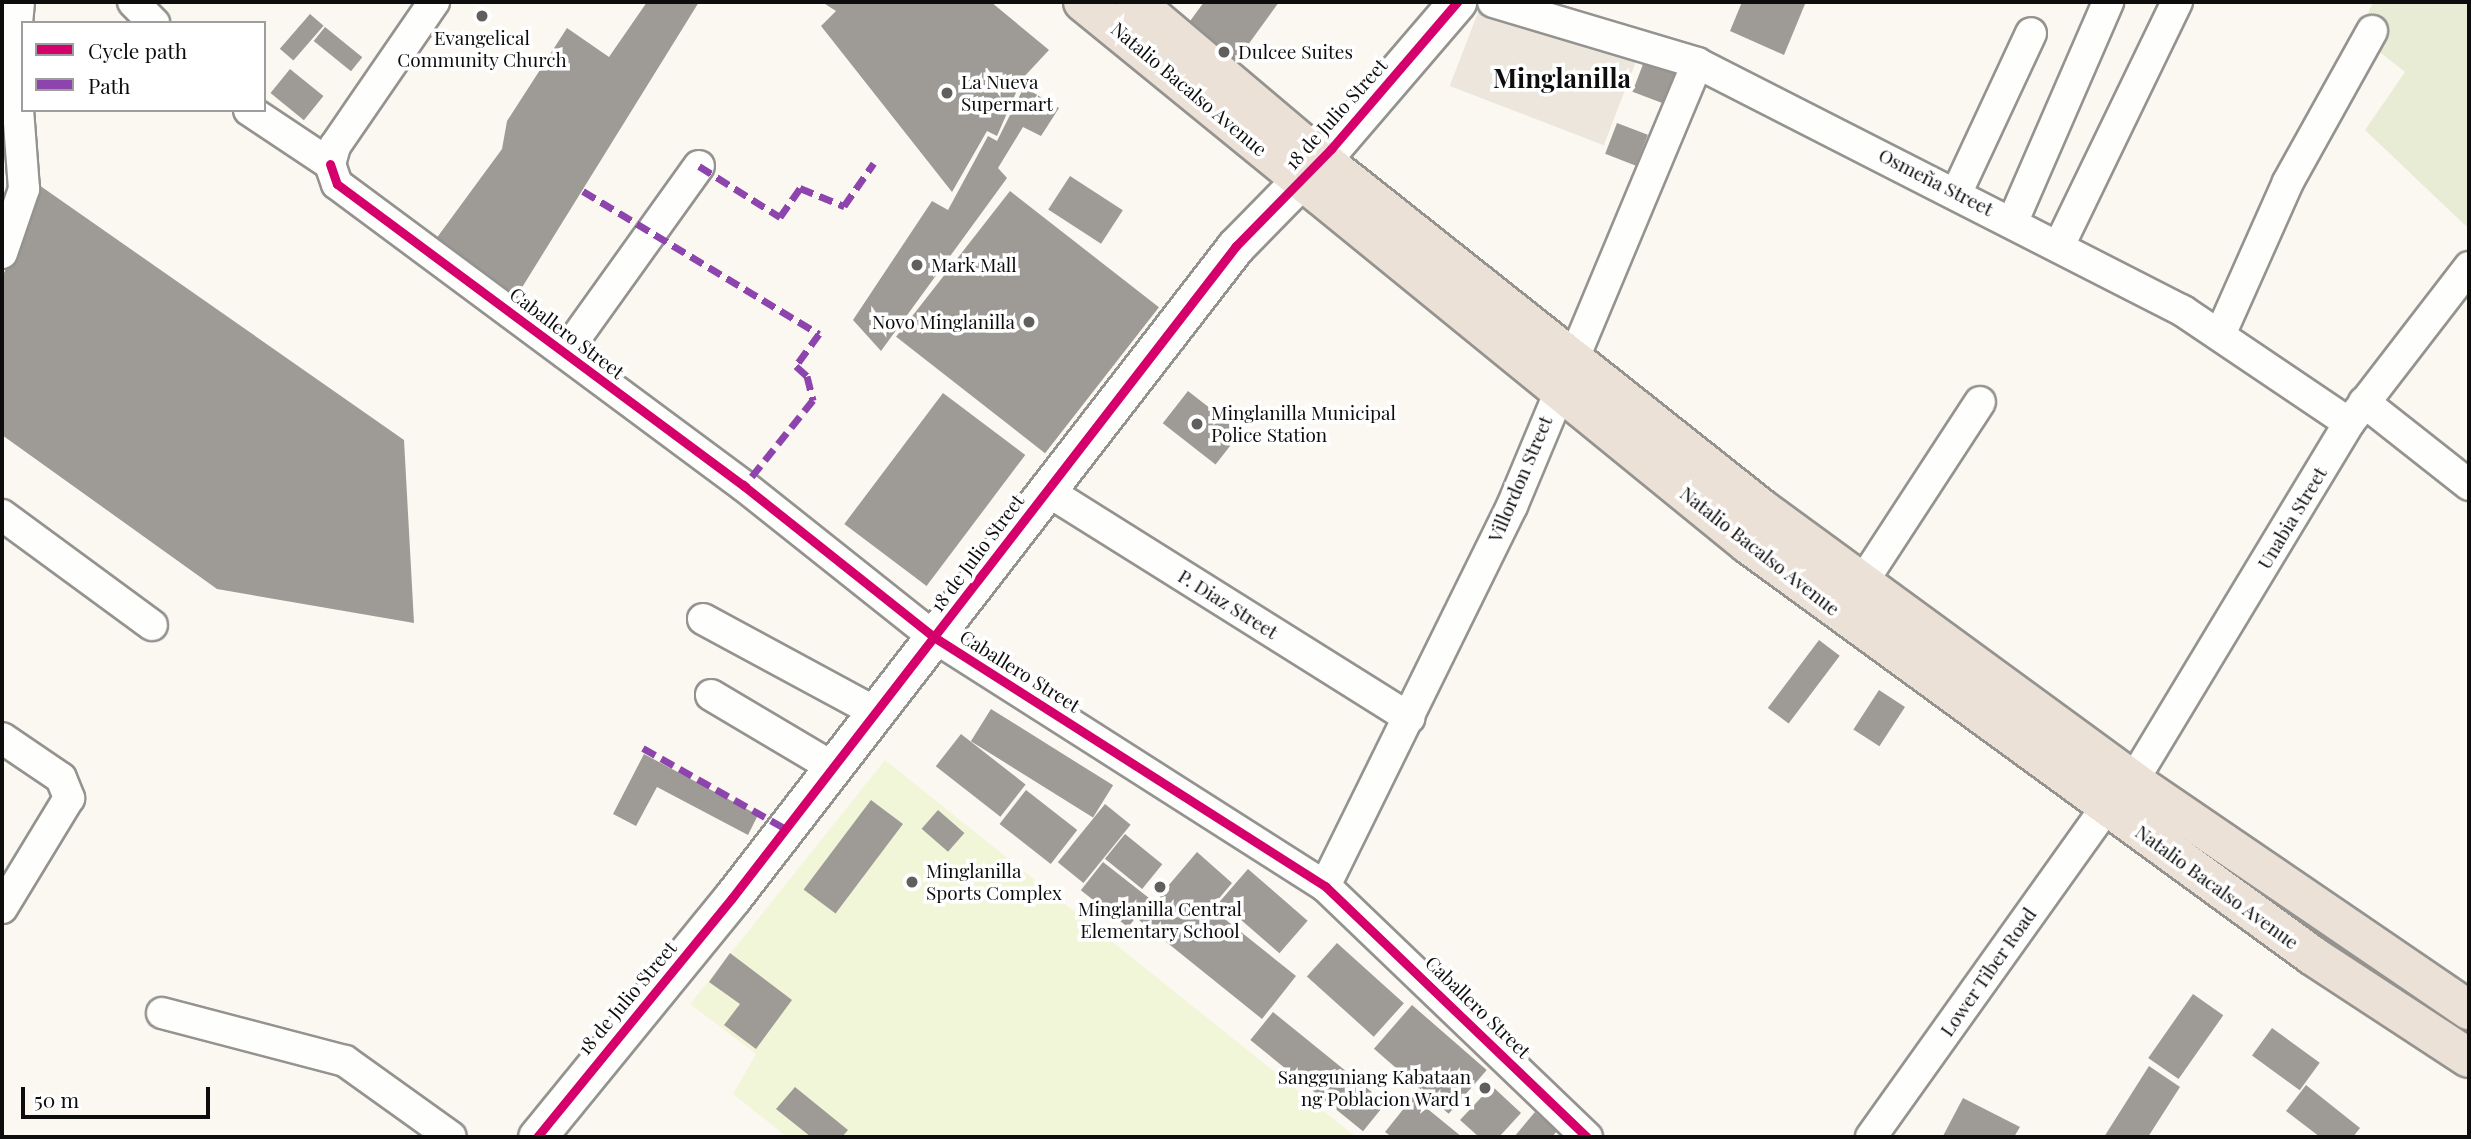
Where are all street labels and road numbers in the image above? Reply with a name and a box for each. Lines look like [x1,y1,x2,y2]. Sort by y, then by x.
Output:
street label: Natalio Bacalso Avenue [1106,17,1272,161]
street label: 18 de Julio Street [1280,54,1392,174]
street label: Osmeña Street [1875,143,1997,221]
street label: Caballero Street [505,283,629,383]
street label: Villordon Street [1483,413,1557,545]
street label: Unabia Street [2253,463,2331,573]
street label: Natalio Bacalso Avenue [1676,482,1844,620]
street label: 18 de Julio Street [925,490,1029,616]
street label: P. Diaz Street [1174,564,1282,644]
street label: Caballero Street [956,625,1084,717]
street label: Natalio Bacalso Avenue [2131,820,2303,954]
street label: Lower Tiber Road [1935,903,2041,1041]
street label: 18 de Julio Street [573,937,681,1059]
street label: Caballero Street [1421,951,1535,1063]

